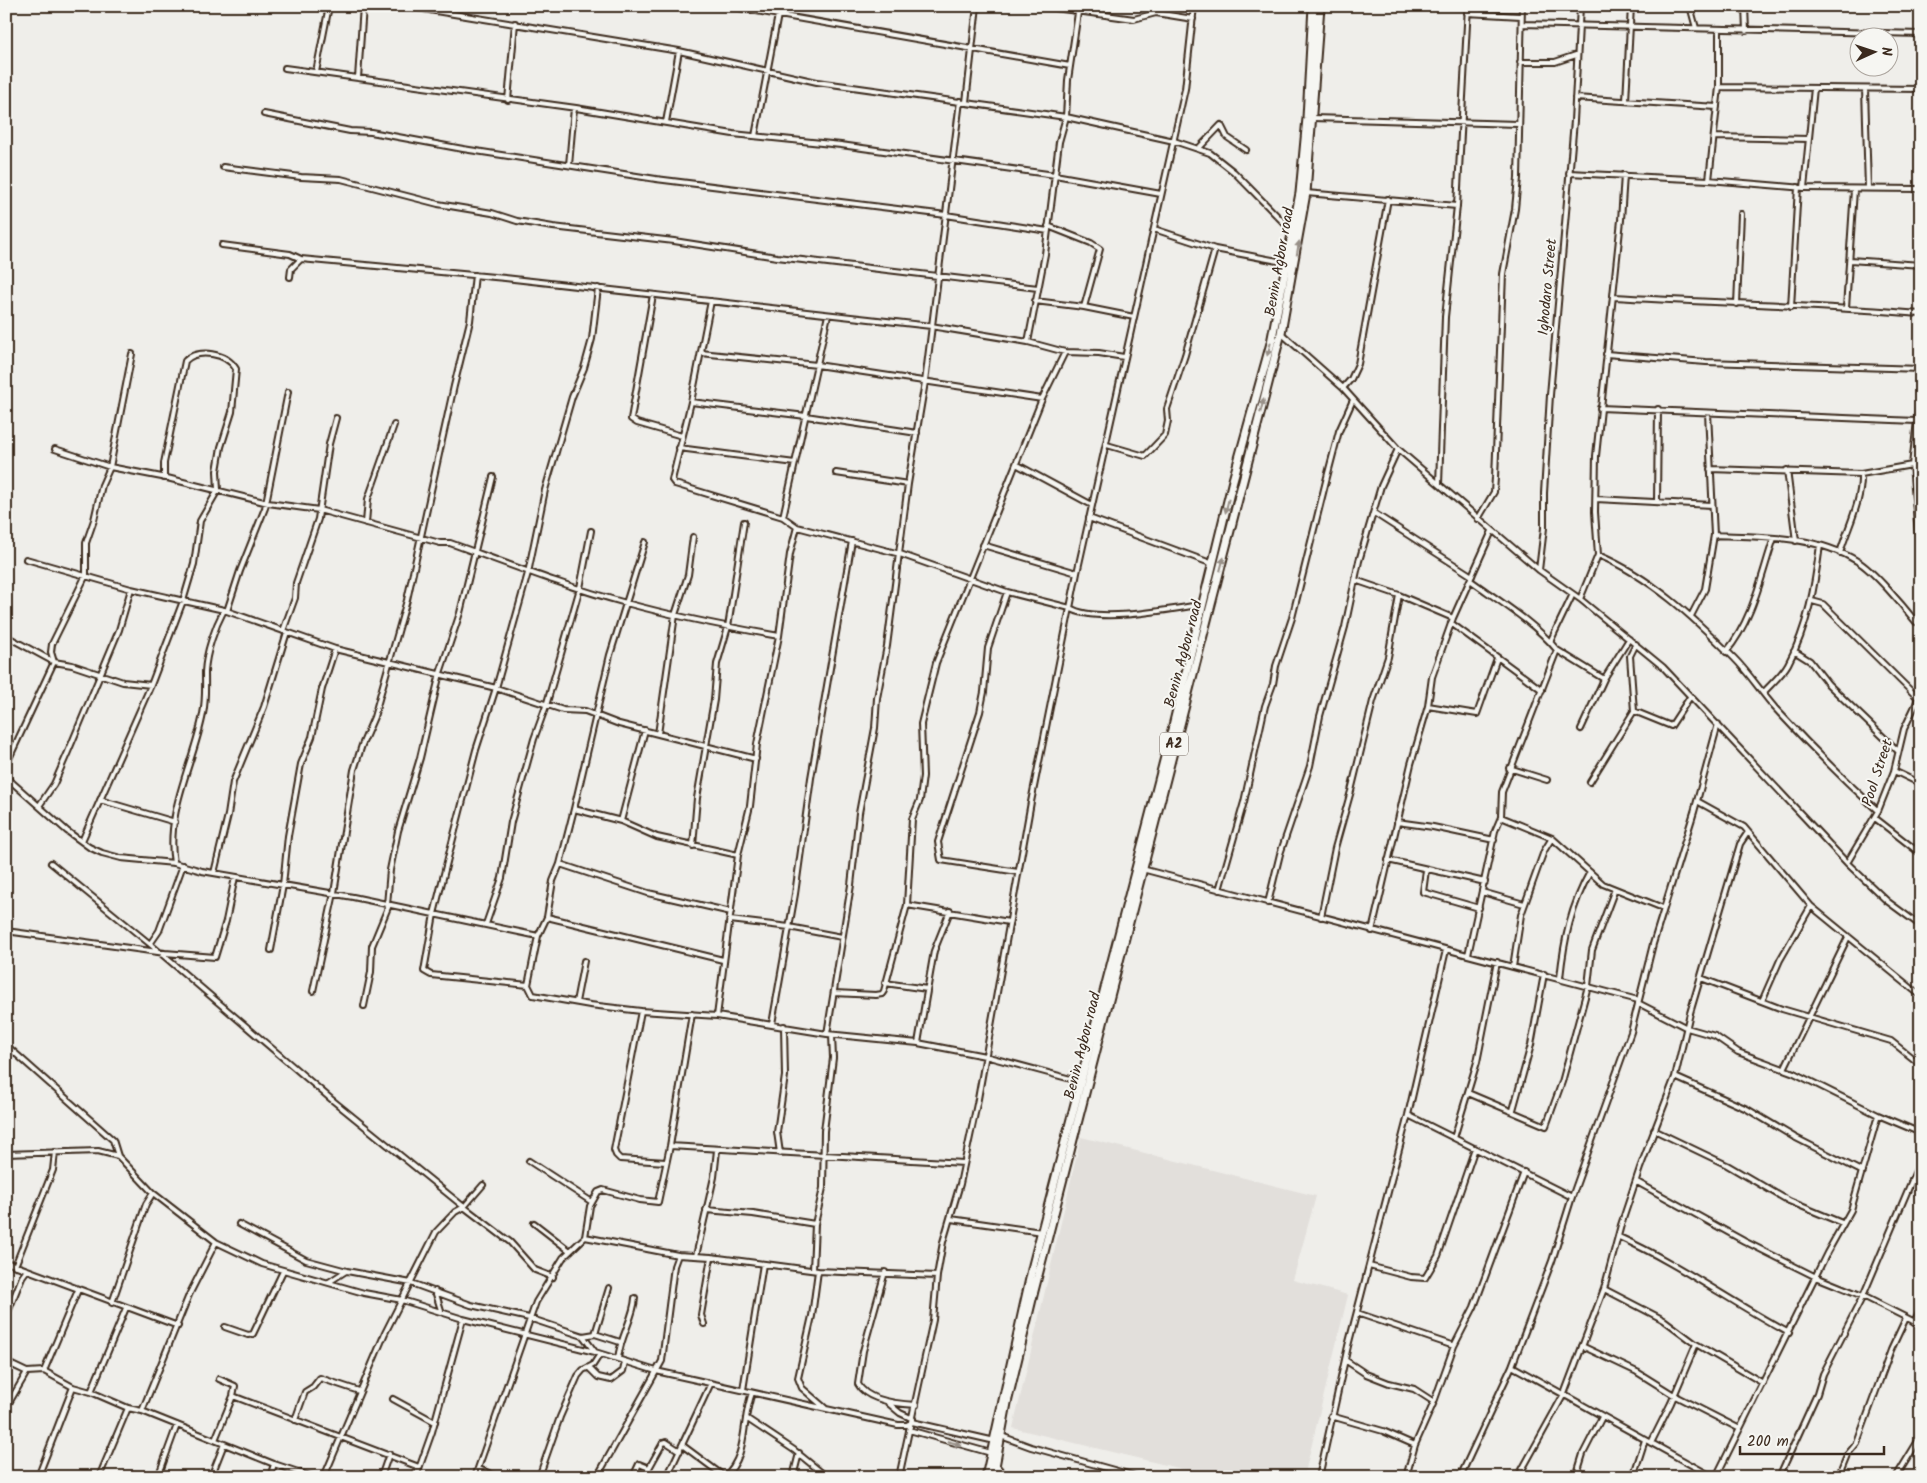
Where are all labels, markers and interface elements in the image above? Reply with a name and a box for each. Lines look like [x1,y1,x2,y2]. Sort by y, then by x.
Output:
north arrow [1850,28,1900,78]
text: N [1875,46,1897,57]
street label: Benin Agbor road [1259,205,1301,318]
street label: Ighodaro Street [1532,237,1564,336]
one-way arrow [1294,240,1302,256]
one-way arrow [1265,341,1273,356]
one-way arrow [1258,399,1266,414]
one-way arrow [1223,498,1231,513]
one-way arrow [1218,556,1226,571]
street label: Benin Agbor road [1158,597,1210,710]
road number: A2 [1160,732,1188,756]
street label: Pool Street [1856,736,1900,810]
street label: Benin Agbor road [1058,989,1108,1102]
scale bar [1740,1423,1883,1455]
text: 200 m [1747,1430,1789,1454]
one-way arrow [946,1439,961,1447]

